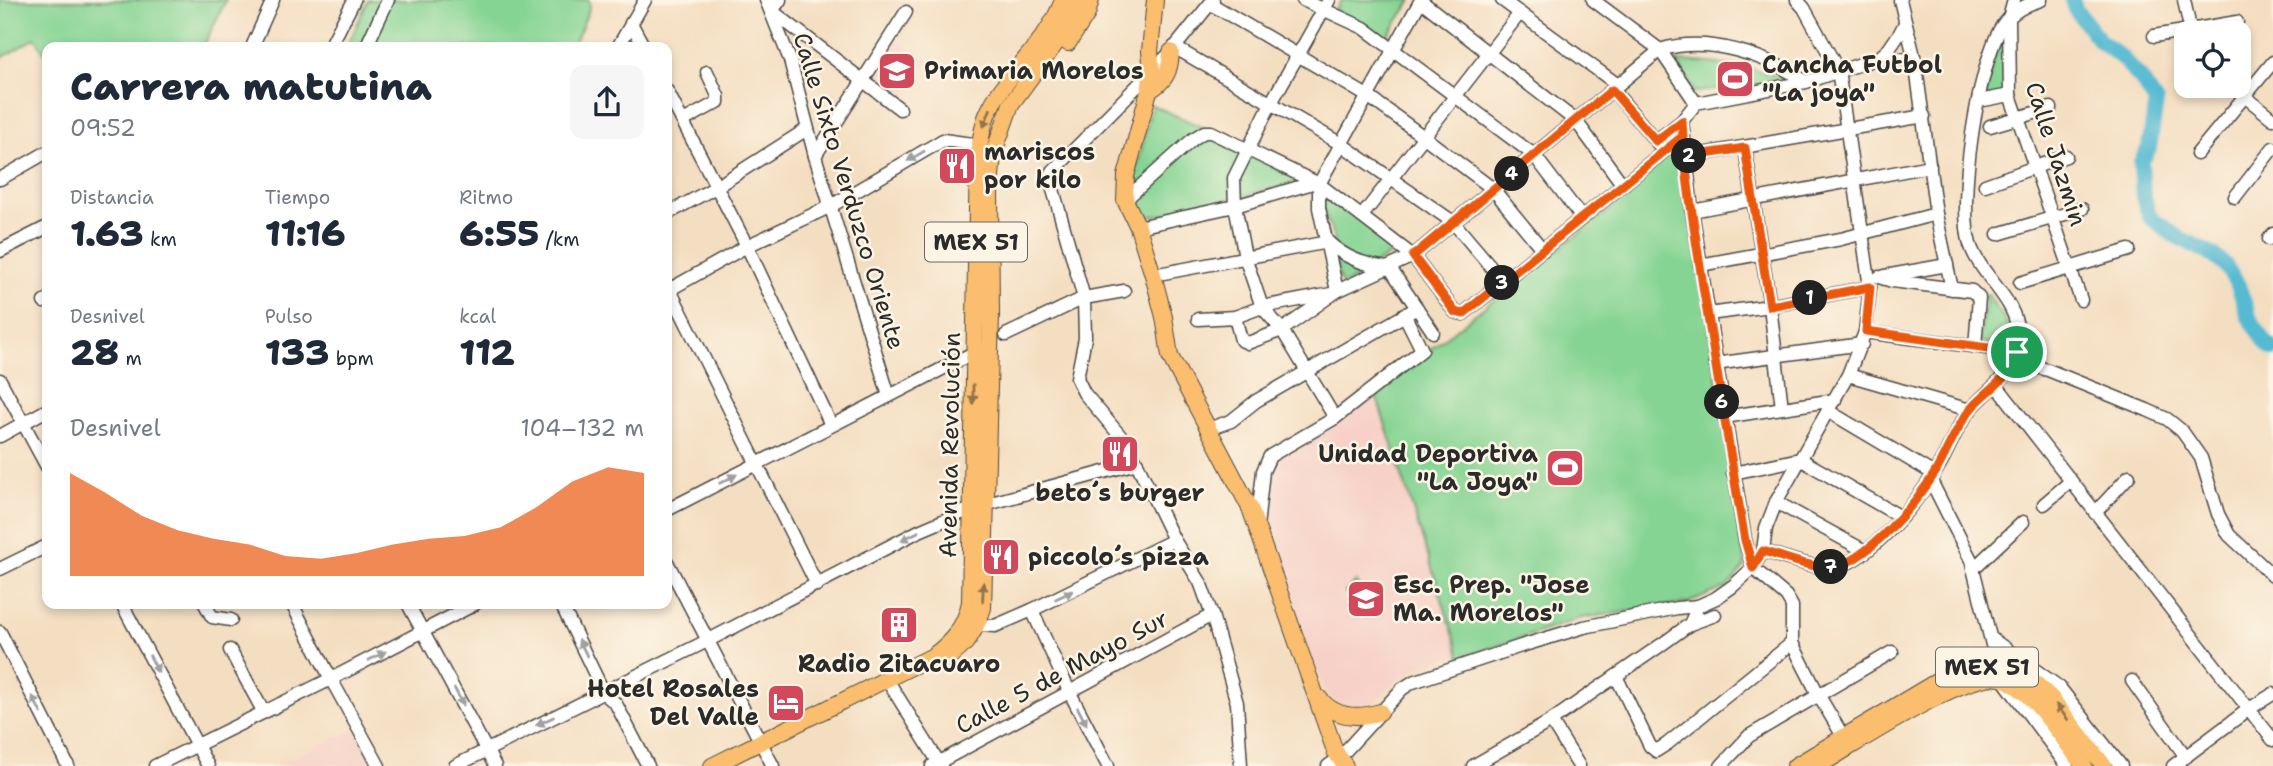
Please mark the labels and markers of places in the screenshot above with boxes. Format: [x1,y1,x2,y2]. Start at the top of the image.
place label: Cancha Futbol "La joya" [1762,49,1942,109]
school or university icon: Primaria Morelos [876,50,918,92]
place label: Primaria Morelos [924,55,1144,87]
sports icon: Cancha Futbol "La joya" [1714,58,1756,100]
place label: mariscos por kilo [984,136,1095,196]
pin: 2 [1672,138,1706,174]
restaurant icon: mariscos por kilo [936,145,978,187]
pin: 4 [1494,156,1530,192]
pin: 3 [1484,266,1520,300]
pin: 1 [1792,280,1828,316]
pin [1987,322,2047,382]
pin: 6 [1704,384,1740,420]
restaurant icon: beto´s burger [1099,433,1141,475]
place label: Unidad Deportiva "La Joya" [1318,438,1539,498]
sports icon: Unidad Deportiva "La Joya" [1544,447,1586,489]
place label: beto´s burger [1036,477,1205,509]
restaurant icon: piccolo´s pizza [980,536,1022,578]
place label: piccolo´s pizza [1028,541,1210,573]
pin: 7 [1814,550,1848,584]
place label: Esc. Prep. "Jose Ma. Morelos" [1393,569,1590,629]
school or university icon: Esc. Prep. "Jose Ma. Morelos" [1345,578,1387,620]
building icon: Radio Zitacuaro [878,604,920,646]
place label: Radio Zitacuaro [798,648,1000,680]
place label: Hotel Rosales Del Valle [587,673,759,733]
hotel icon: Hotel Rosales Del Valle [765,682,807,724]

